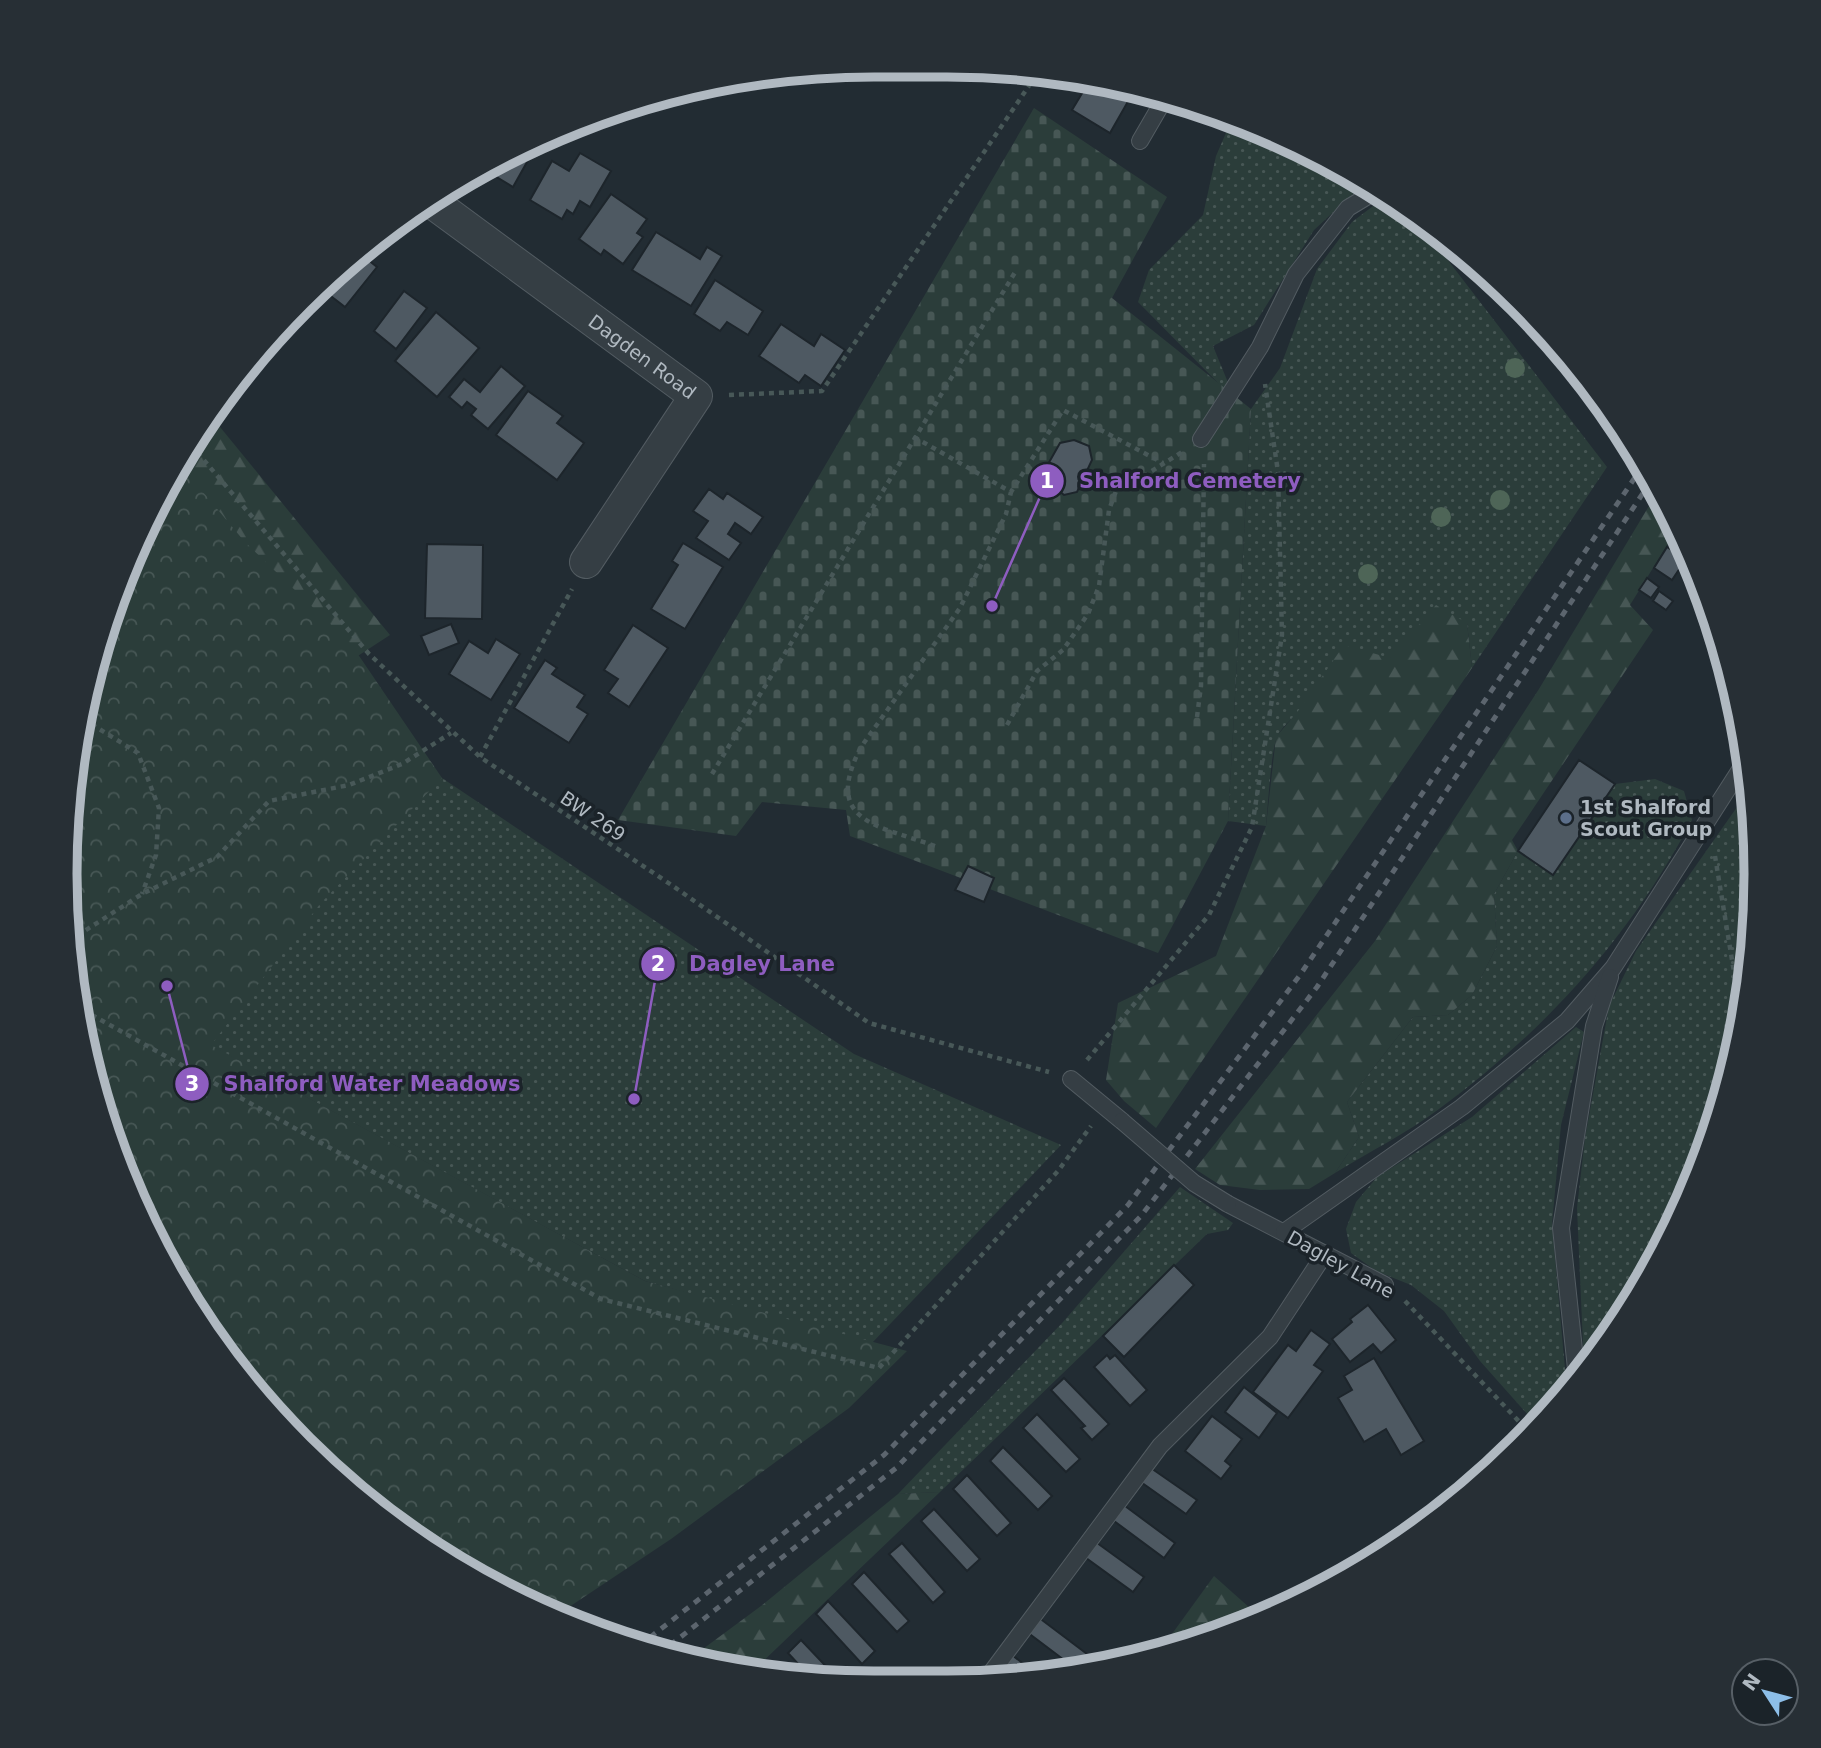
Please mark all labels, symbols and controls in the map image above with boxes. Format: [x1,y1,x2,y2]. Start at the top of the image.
street label: Dagden Road [584,310,700,403]
callout: Shalford Cemetery [1030,460,1315,502]
text: 1 [1040,469,1054,493]
text: Shalford Cemetery [1079,469,1301,493]
street label: BW 269 [556,786,630,846]
place label: 1st Shalford Scout Group [1580,796,1712,840]
marker: 1st Shalford Scout Group [1558,810,1574,826]
callout: Dagley Lane [640,943,849,985]
text: 2 [651,952,665,976]
text: Dagley Lane [689,952,835,976]
callout: Shalford Water Meadows [175,1063,535,1105]
text: 3 [185,1072,199,1096]
text: Shalford Water Meadows [224,1072,520,1096]
street label: Dagley Lane [1284,1226,1398,1302]
north arrow [1730,1657,1800,1727]
text: N [1738,1669,1765,1695]

